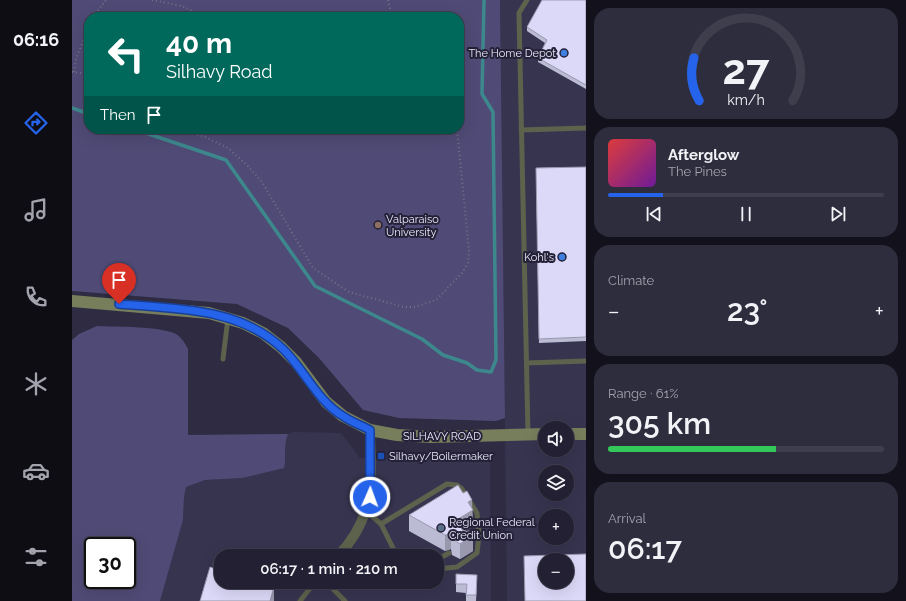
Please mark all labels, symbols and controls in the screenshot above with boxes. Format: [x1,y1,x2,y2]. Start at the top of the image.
text: 40 m [166,27,232,60]
icon: left [100,28,152,80]
text: 06:16 [13,29,59,50]
text: 27 [723,45,770,94]
place label: The Home Depot [468,47,556,60]
marker: The Home Depot [559,48,569,58]
text: Silhavy Road [166,61,272,82]
text: km/h [727,92,765,108]
icon: arrive [143,104,165,126]
text: Then [100,106,135,124]
icon: directions [22,109,50,137]
text: Afterglow [668,146,739,164]
text: The Pines [668,164,727,179]
icon: music [22,196,50,224]
icon: previous [643,203,665,225]
icon: pause [735,203,757,225]
icon: next [827,203,849,225]
place label: Valparaiso University [386,213,439,239]
marker: Valparaiso University [373,220,383,230]
place label: Kohl's [524,251,554,264]
marker: Kohl's [557,252,567,262]
pin [102,263,136,304]
icon: arrive [108,269,130,291]
text: Climate [608,273,654,288]
icon: phone [22,283,50,311]
text: 23° [727,293,768,328]
text: − [608,298,620,324]
text: + [875,298,884,324]
icon: climate [22,370,50,398]
text: Range · 61% [608,386,679,401]
text: 305 km [608,406,711,441]
map controls [538,421,574,589]
button: sound [538,421,574,457]
street label: SILHAVY ROAD [403,430,481,443]
place label: Silhavy/Boilermaker [389,450,493,463]
marker: Silhavy/Boilermaker [376,451,386,461]
icon: car [22,457,50,485]
button: layers [538,465,574,501]
position arrow [349,476,391,518]
button: + [538,509,574,545]
text: Arrival [608,511,646,526]
place label: Regional Federal Credit Union [449,516,535,542]
marker: Regional Federal Credit Union [436,523,446,533]
text: 06:17 [608,531,682,566]
speed limit sign: 30 [84,537,136,589]
icon: filters [22,543,50,571]
button: − [538,553,574,589]
text: 06:17 · 1 min · 210 m [260,560,398,578]

